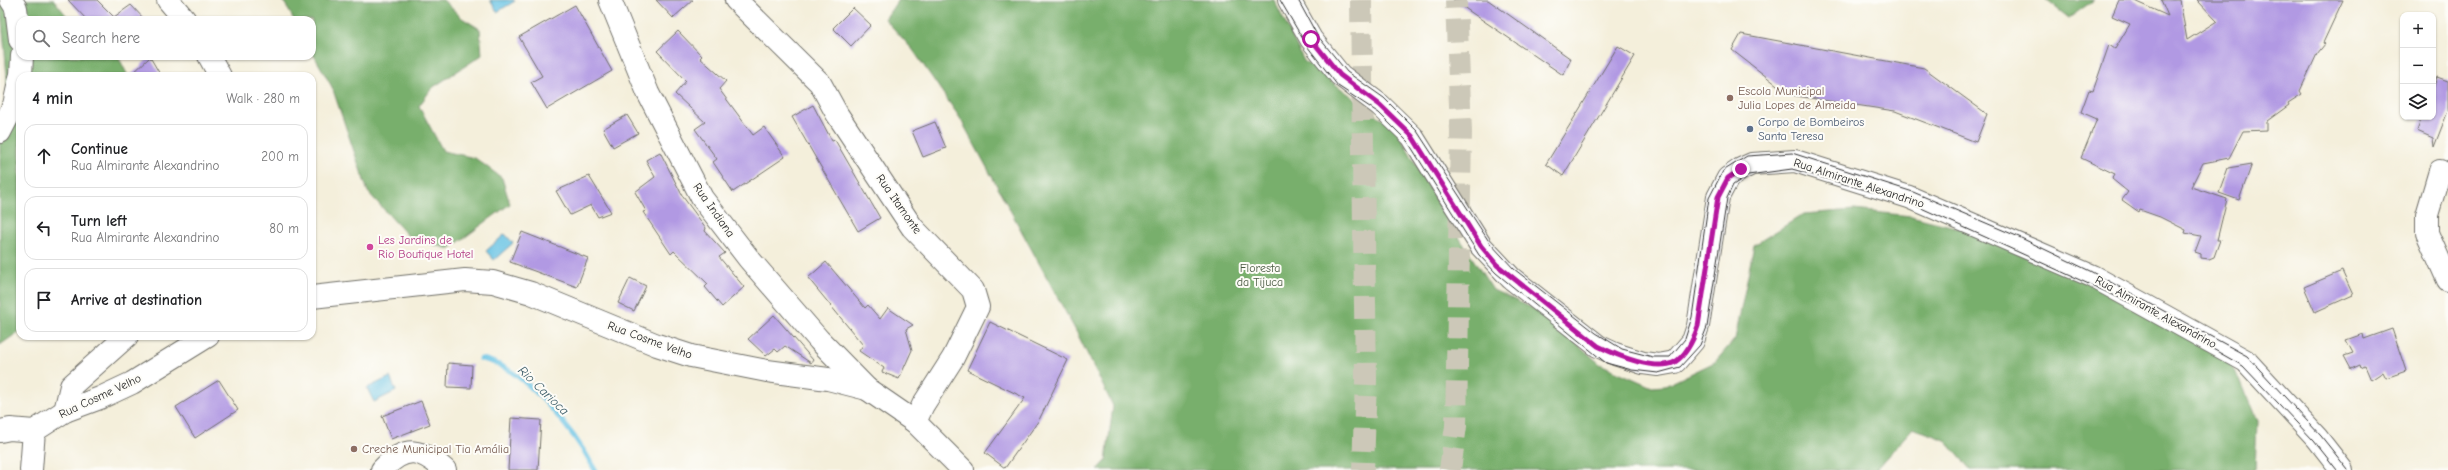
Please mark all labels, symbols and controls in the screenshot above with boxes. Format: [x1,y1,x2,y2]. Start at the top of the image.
map controls [2400,12,2436,120]
button: + [2400,12,2436,48]
search box [16,16,316,60]
icon: search [30,27,52,49]
text: Search here [62,29,140,47]
route start [1302,30,1320,48]
button: − [2400,48,2436,84]
place label: Escola Municipal Julia Lopes de Almeida [1738,84,1856,112]
button: layers [2400,84,2436,120]
text: 4 min [32,89,73,108]
text: Walk · 280 m [226,91,300,106]
marker: Escola Municipal Julia Lopes de Almeida [1725,93,1735,103]
place label: Corpo de Bombeiros Santa Teresa [1758,115,1864,143]
marker: Corpo de Bombeiros Santa Teresa [1745,124,1755,134]
text: Continue [71,140,128,158]
icon: ahead [33,145,55,167]
text: 200 m [261,149,299,164]
street label: Rua Almirante Alexandrino [1792,155,1926,211]
text: Rua Almirante Alexandrino [71,158,219,173]
route end [1732,160,1750,178]
street label: Rua Itamonte [873,172,925,236]
street label: Rua Indiana [690,180,738,240]
text: Turn left [71,212,127,230]
icon: left [33,217,55,239]
text: 80 m [269,221,299,236]
text: Rua Almirante Alexandrino [71,230,219,245]
place label: Les Jardins de Rio Boutique Hotel [378,233,473,261]
marker: Les Jardins de Rio Boutique Hotel [365,242,375,252]
park label: Floresta da Tijuca [1237,261,1283,289]
street label: Rua Almirante Alexandrino [2093,273,2219,351]
icon: arrive [33,289,55,311]
text: Arrive at destination [71,291,202,309]
street label: Rua Cosme Velho [606,318,694,362]
water label: Rio Carioca [515,363,572,418]
street label: Rua Cosme Velho [57,371,143,421]
place label: Creche Municipal Tia Amália [362,442,509,456]
marker: Creche Municipal Tia Amália [349,444,359,454]

